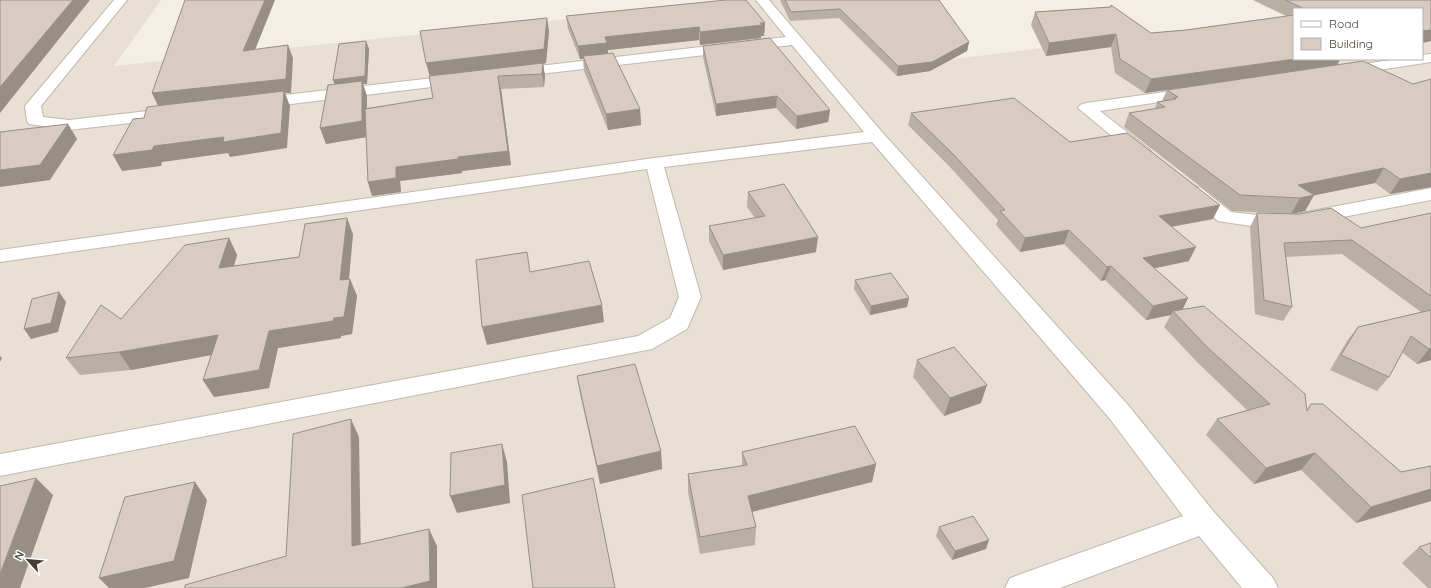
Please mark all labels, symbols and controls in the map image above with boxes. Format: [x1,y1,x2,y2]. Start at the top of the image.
legend [1293,8,1423,60]
text: Road [1329,16,1359,31]
text: Building [1329,36,1373,51]
north arrow [8,540,48,580]
text: N [11,549,27,562]

